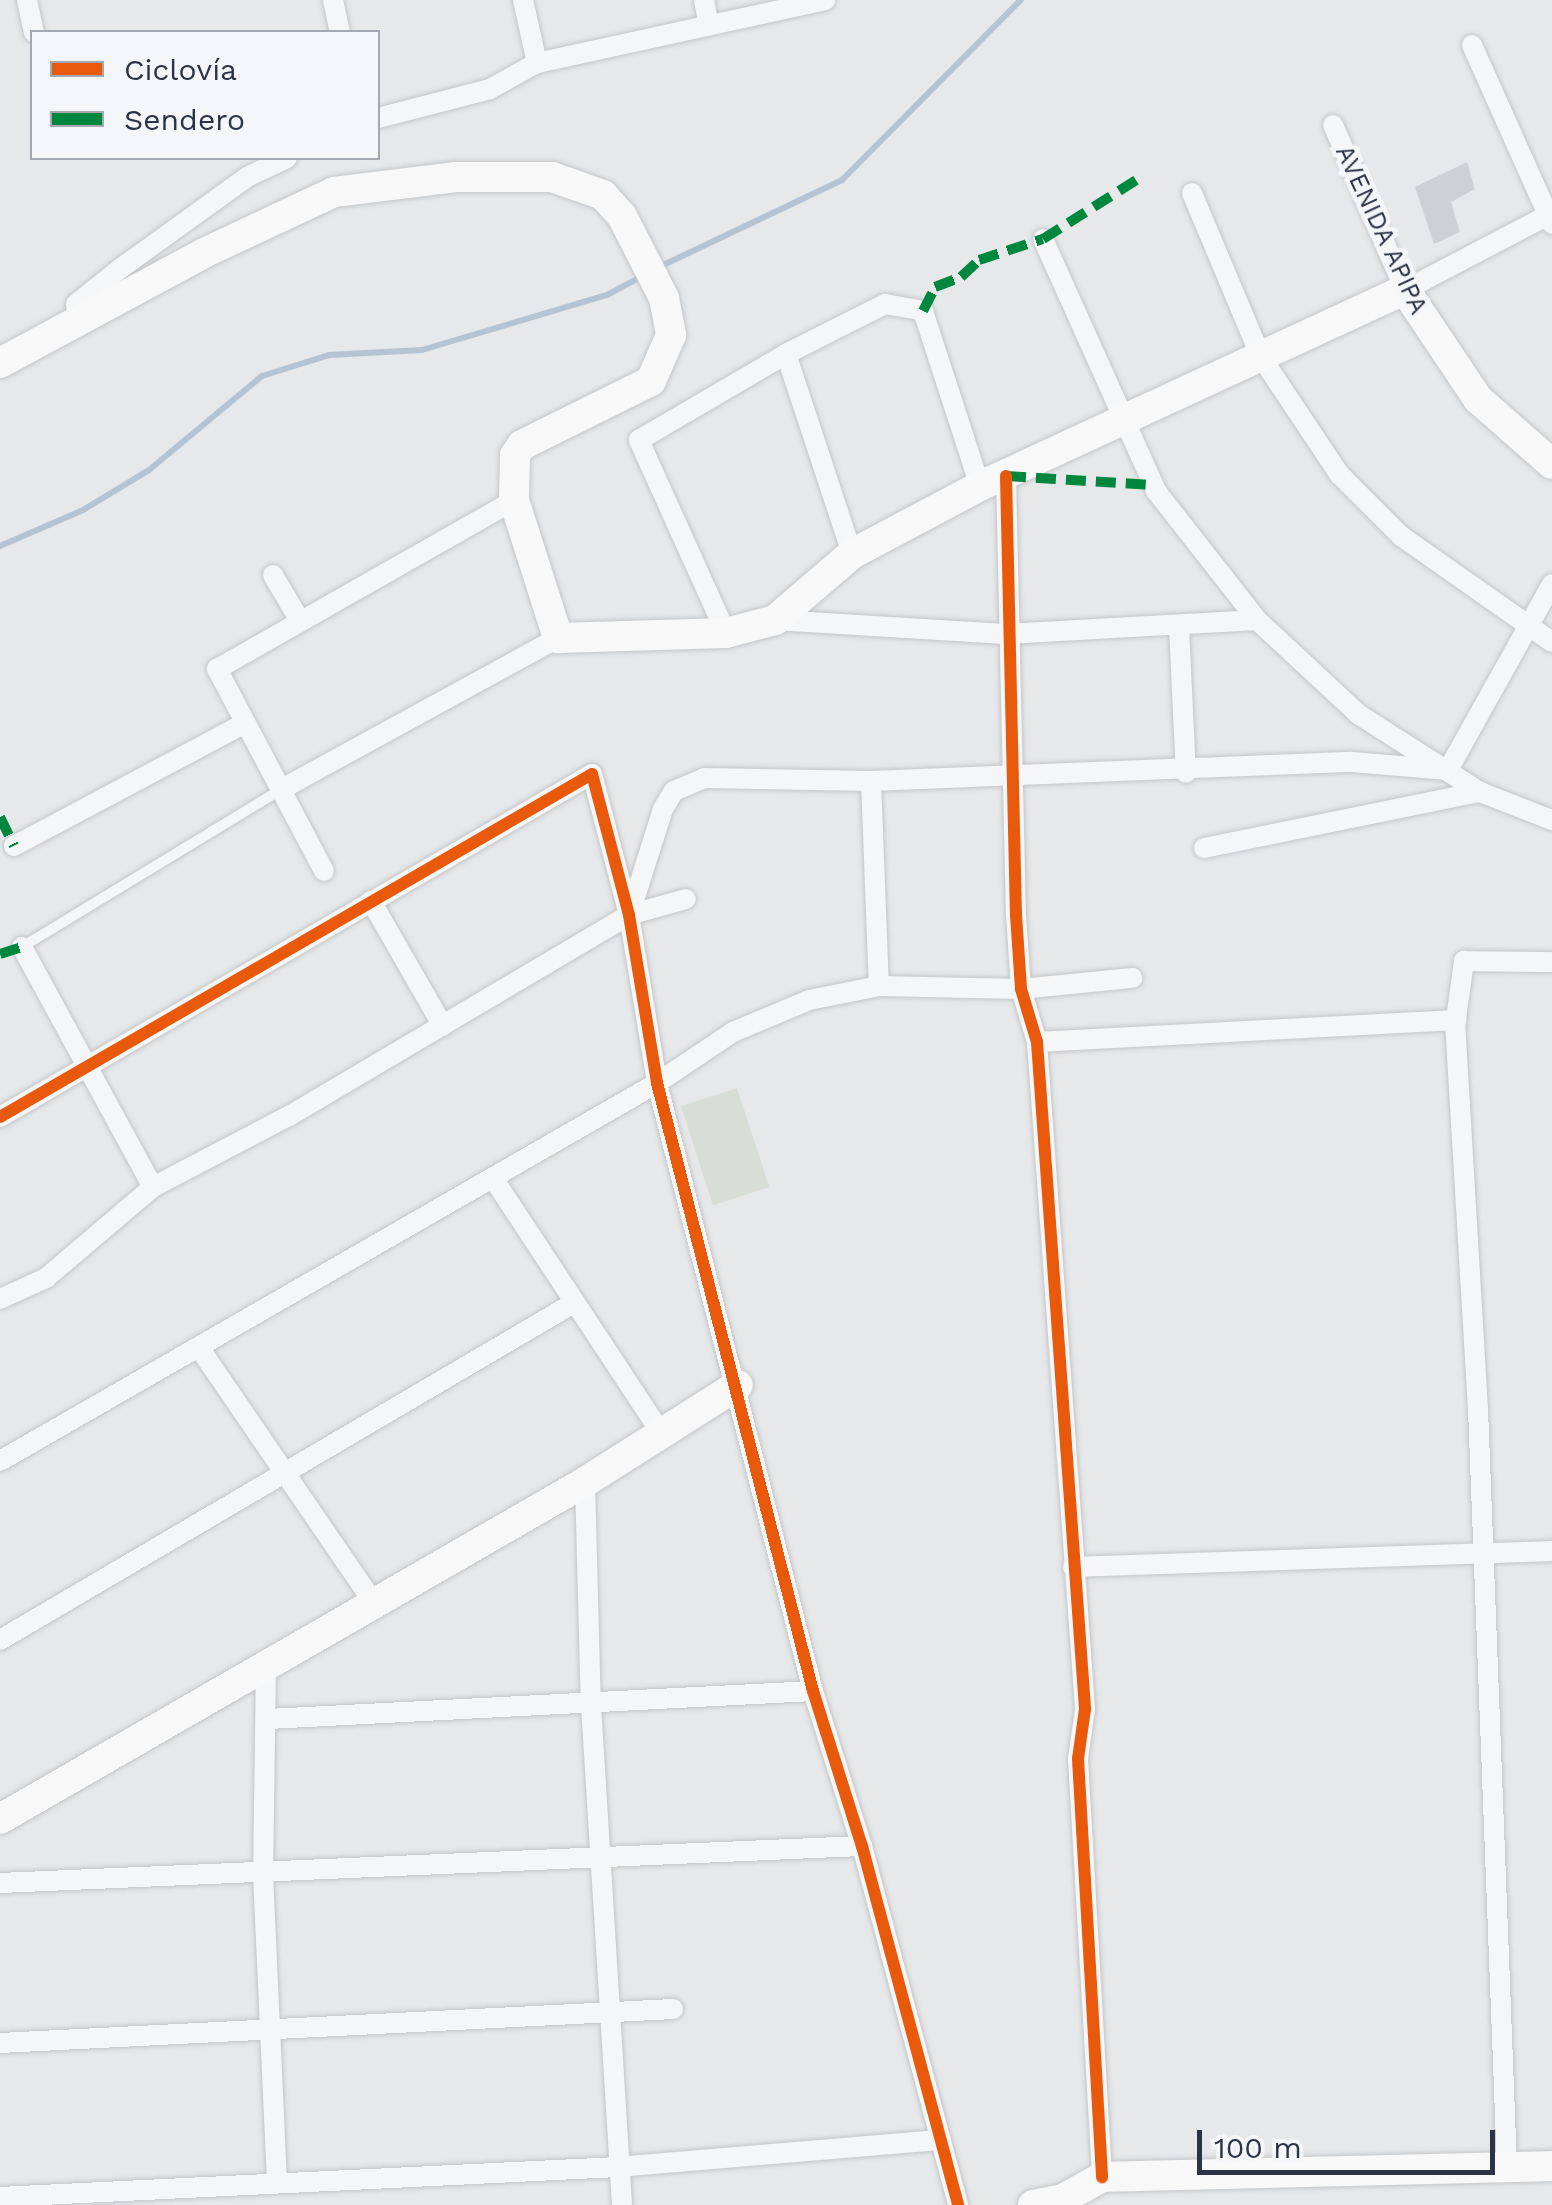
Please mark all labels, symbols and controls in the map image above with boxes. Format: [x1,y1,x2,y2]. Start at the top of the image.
legend [30,30,380,160]
text: Ciclovía [124,52,237,87]
text: Sendero [124,102,245,137]
street label: AVENIDA APIPA [1328,140,1434,320]
scale bar [1202,2110,1500,2172]
text: 100 m [1214,2130,1302,2165]

